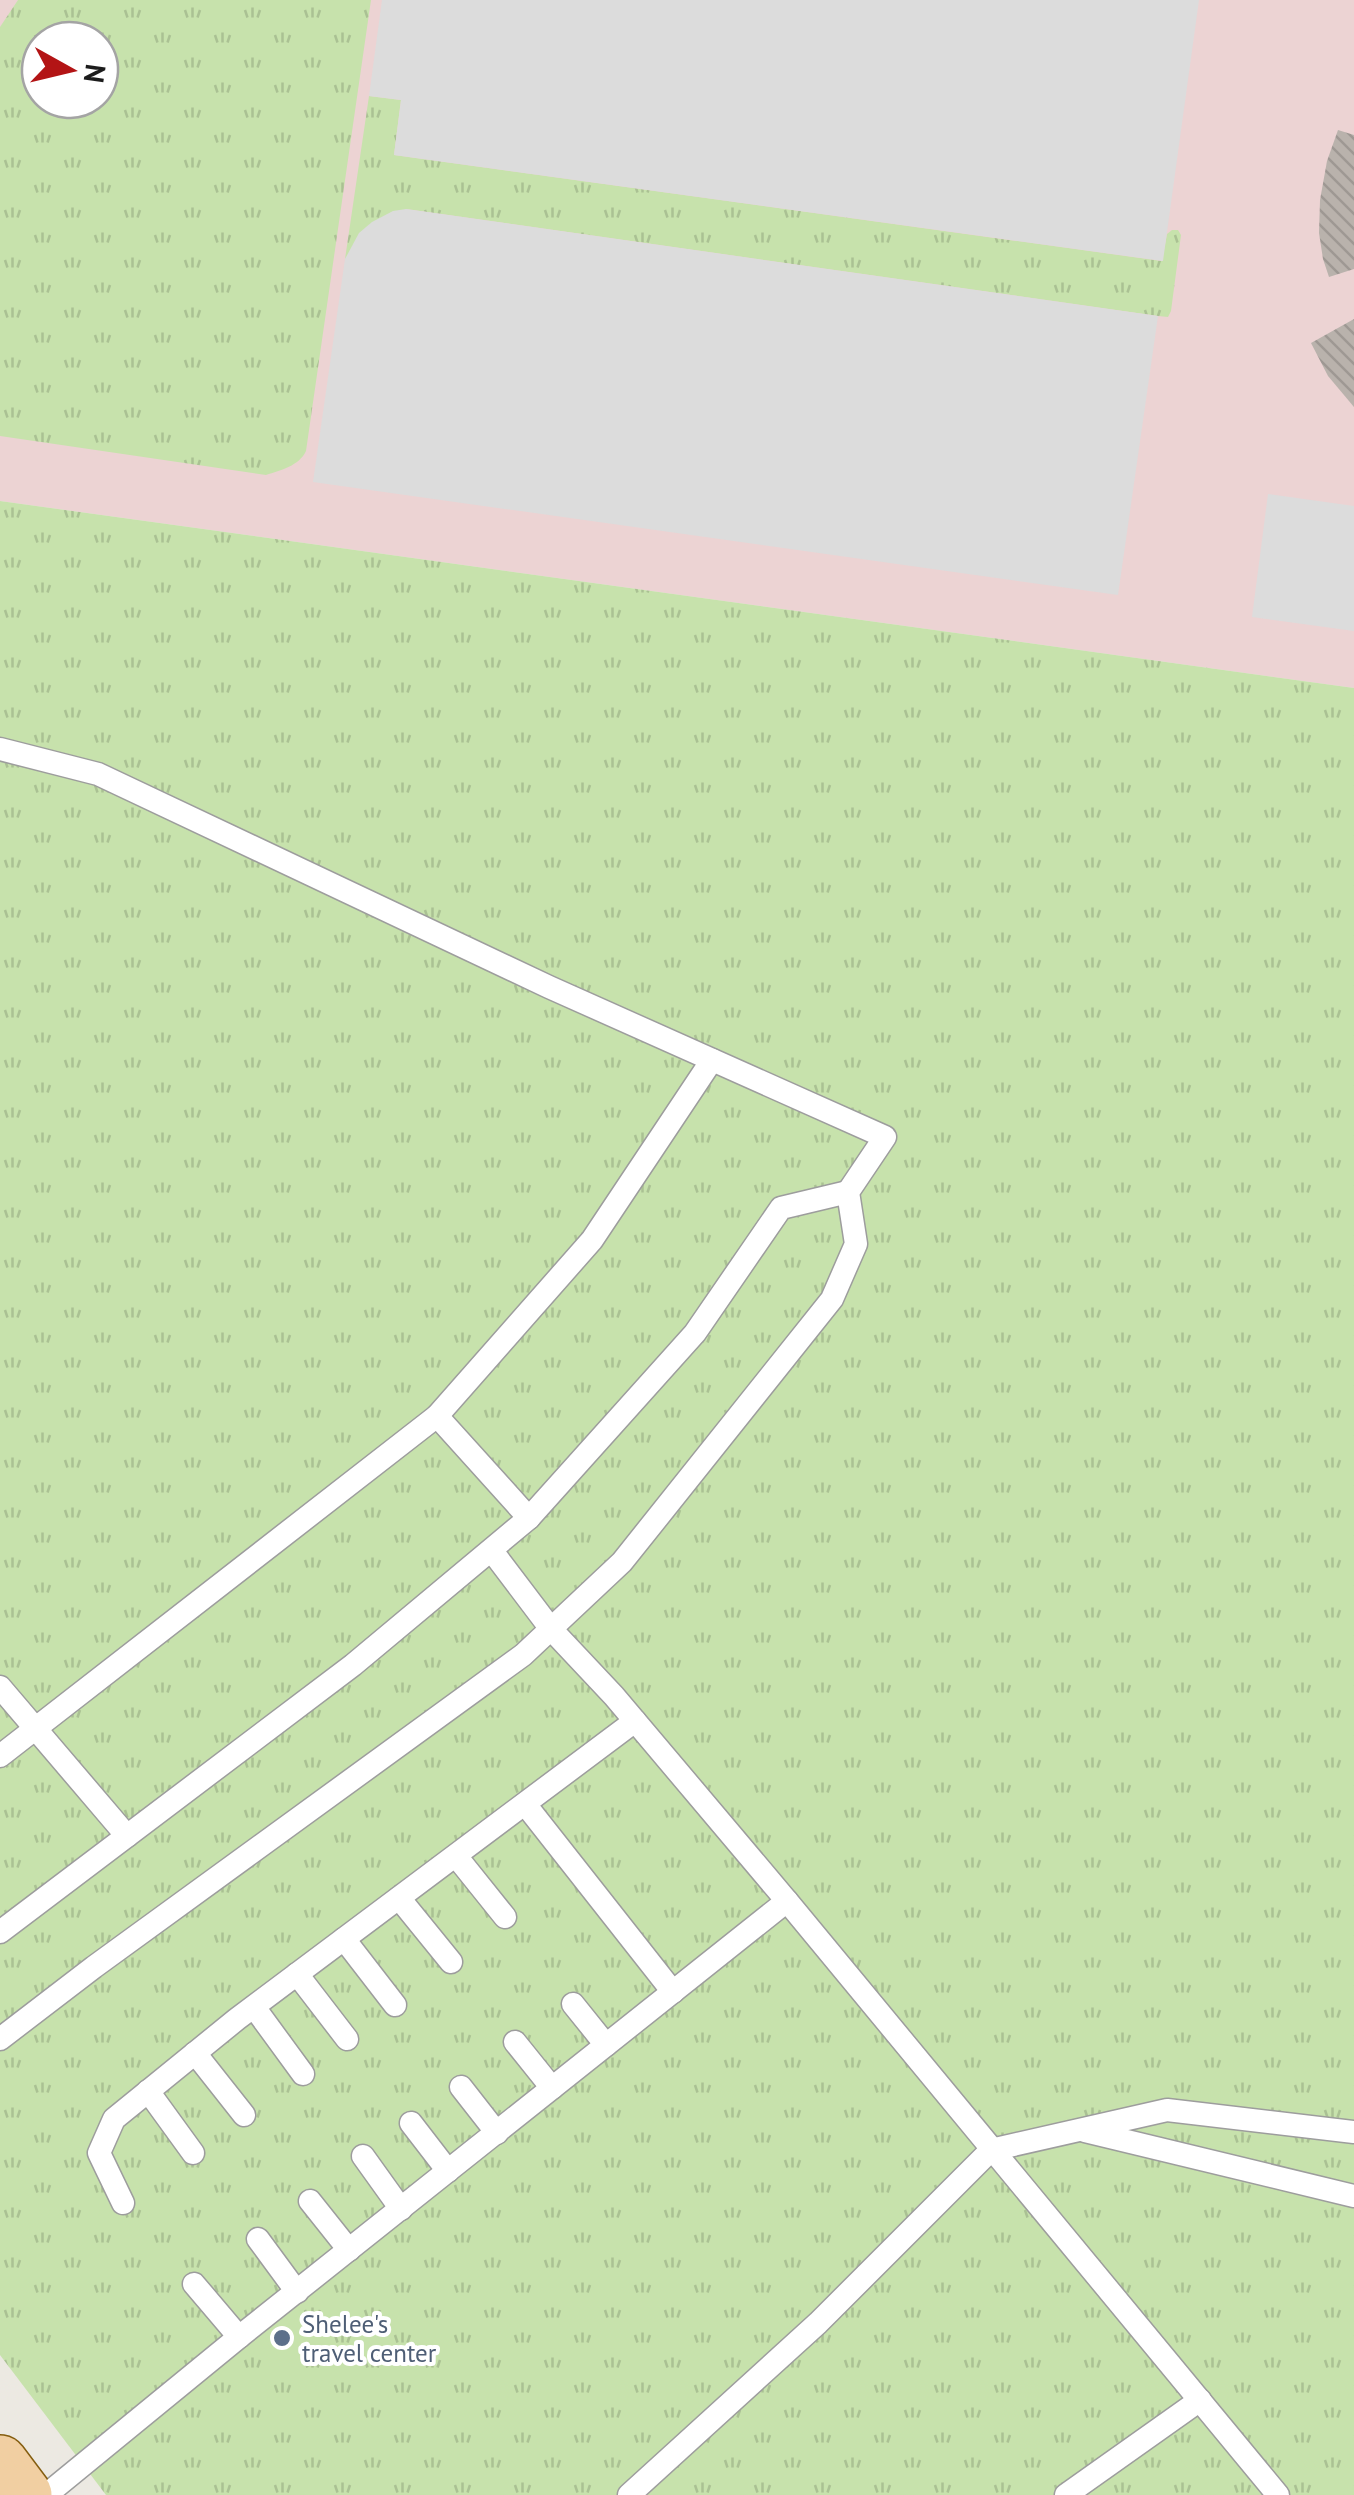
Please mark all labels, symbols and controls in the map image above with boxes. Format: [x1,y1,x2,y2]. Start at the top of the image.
north arrow [20,20,120,120]
text: N [76,62,115,85]
place label: Shelee's travel center [302,2308,437,2369]
marker: Shelee's travel center [271,2327,293,2349]

